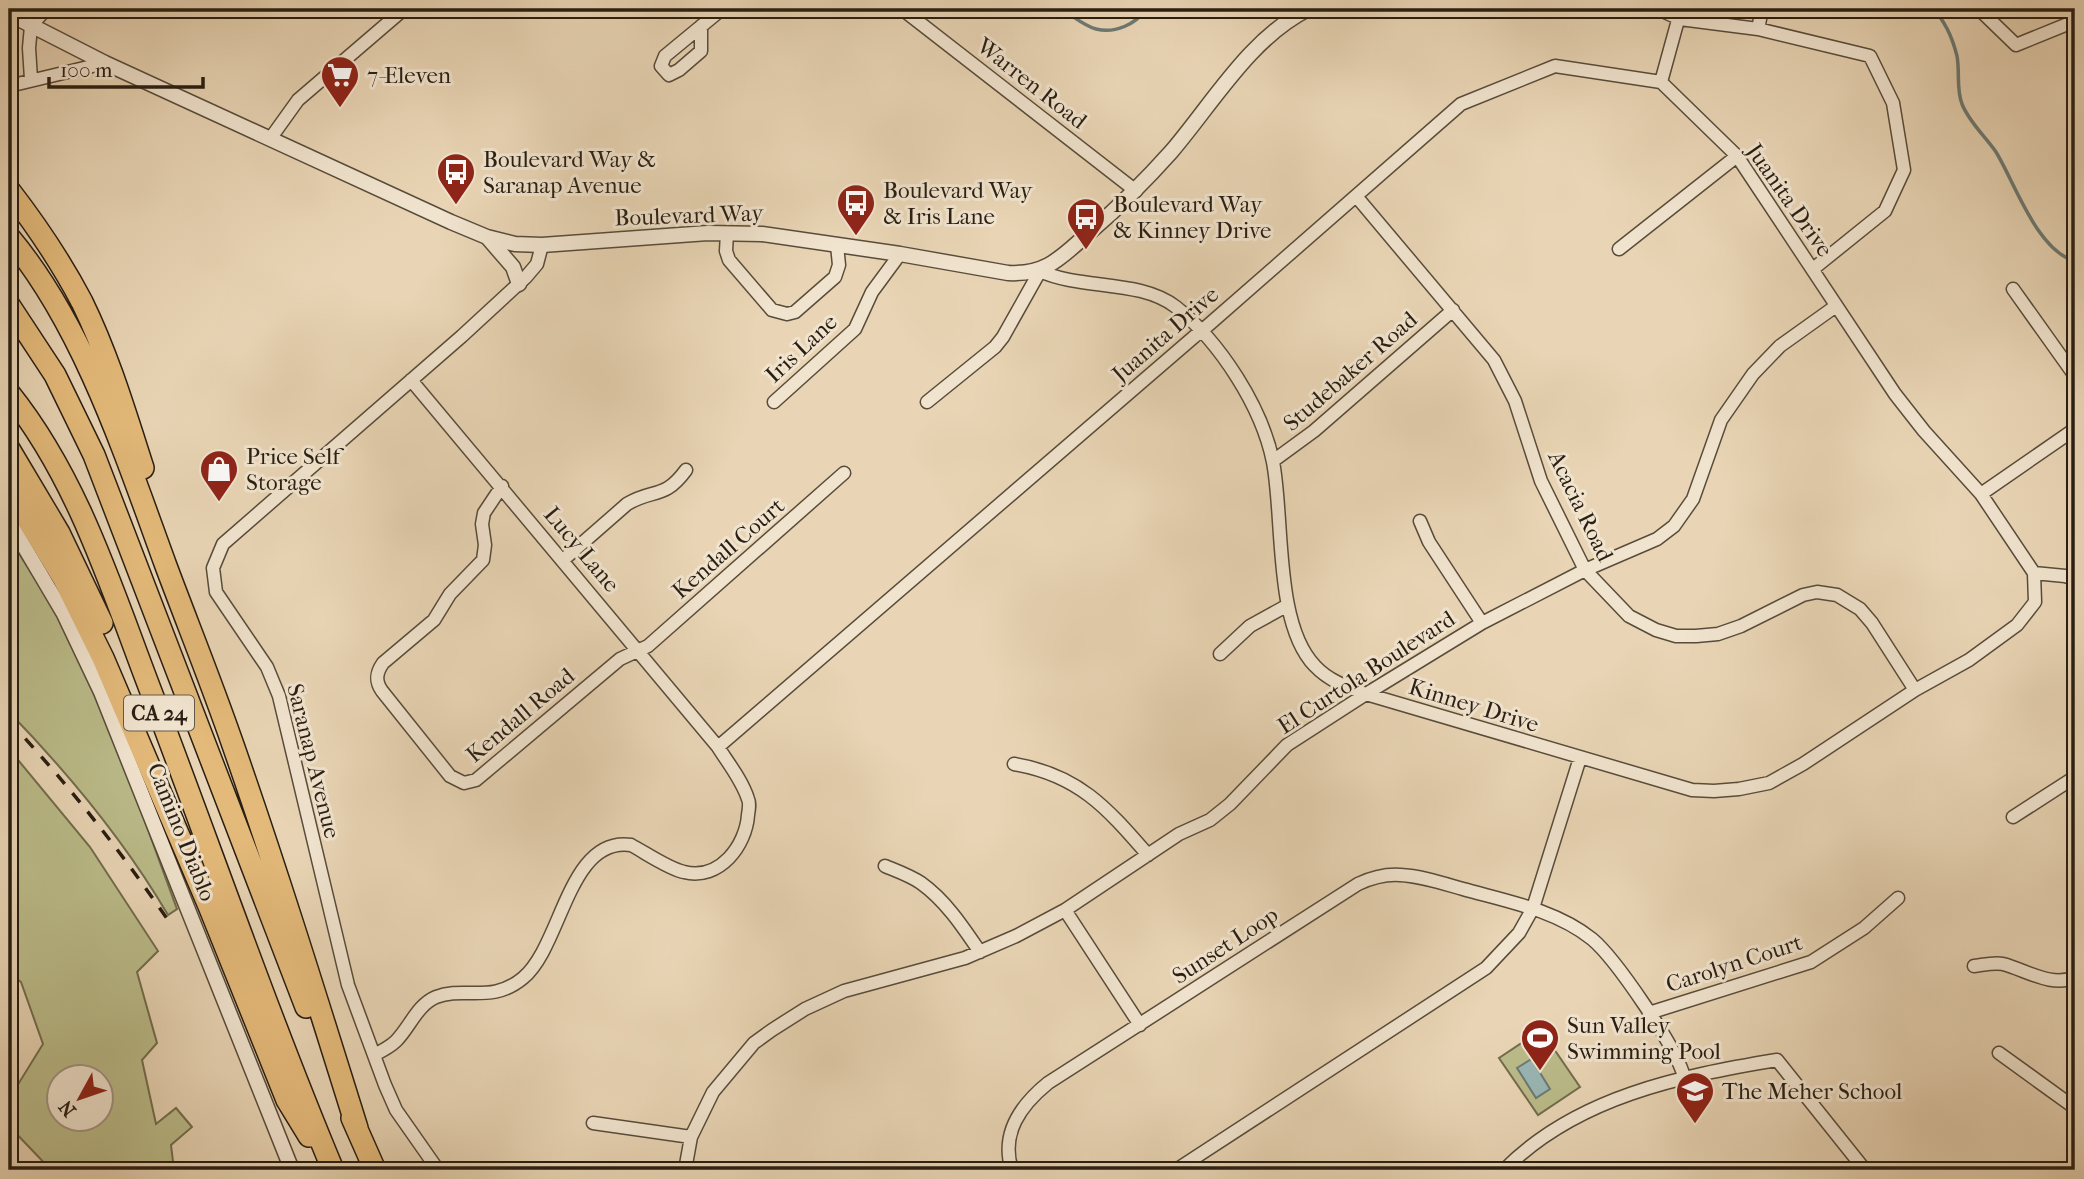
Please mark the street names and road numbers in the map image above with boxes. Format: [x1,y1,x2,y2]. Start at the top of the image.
street label: Warren Road [971,32,1092,135]
street label: Juanita Drive [1740,137,1838,262]
street label: Boulevard Way [614,199,765,232]
street label: Juanita Drive [1105,281,1224,389]
street label: Studebaker Road [1278,306,1423,437]
street label: Iris Lane [760,308,843,388]
street label: Acacia Road [1542,446,1619,566]
street label: Kendall Court [667,492,790,604]
street label: Lucy Lane [538,501,625,598]
street label: El Curtola Boulevard [1272,605,1460,740]
street label: Kendall Road [461,662,580,768]
street label: Kinney Drive [1406,673,1542,738]
street label: Saranap Avenue [281,681,346,841]
road number: CA 24 [124,696,194,730]
street label: Camino Diablo [142,759,222,905]
street label: Sunset Loop [1167,901,1283,990]
street label: Carolyn Court [1663,929,1806,998]

